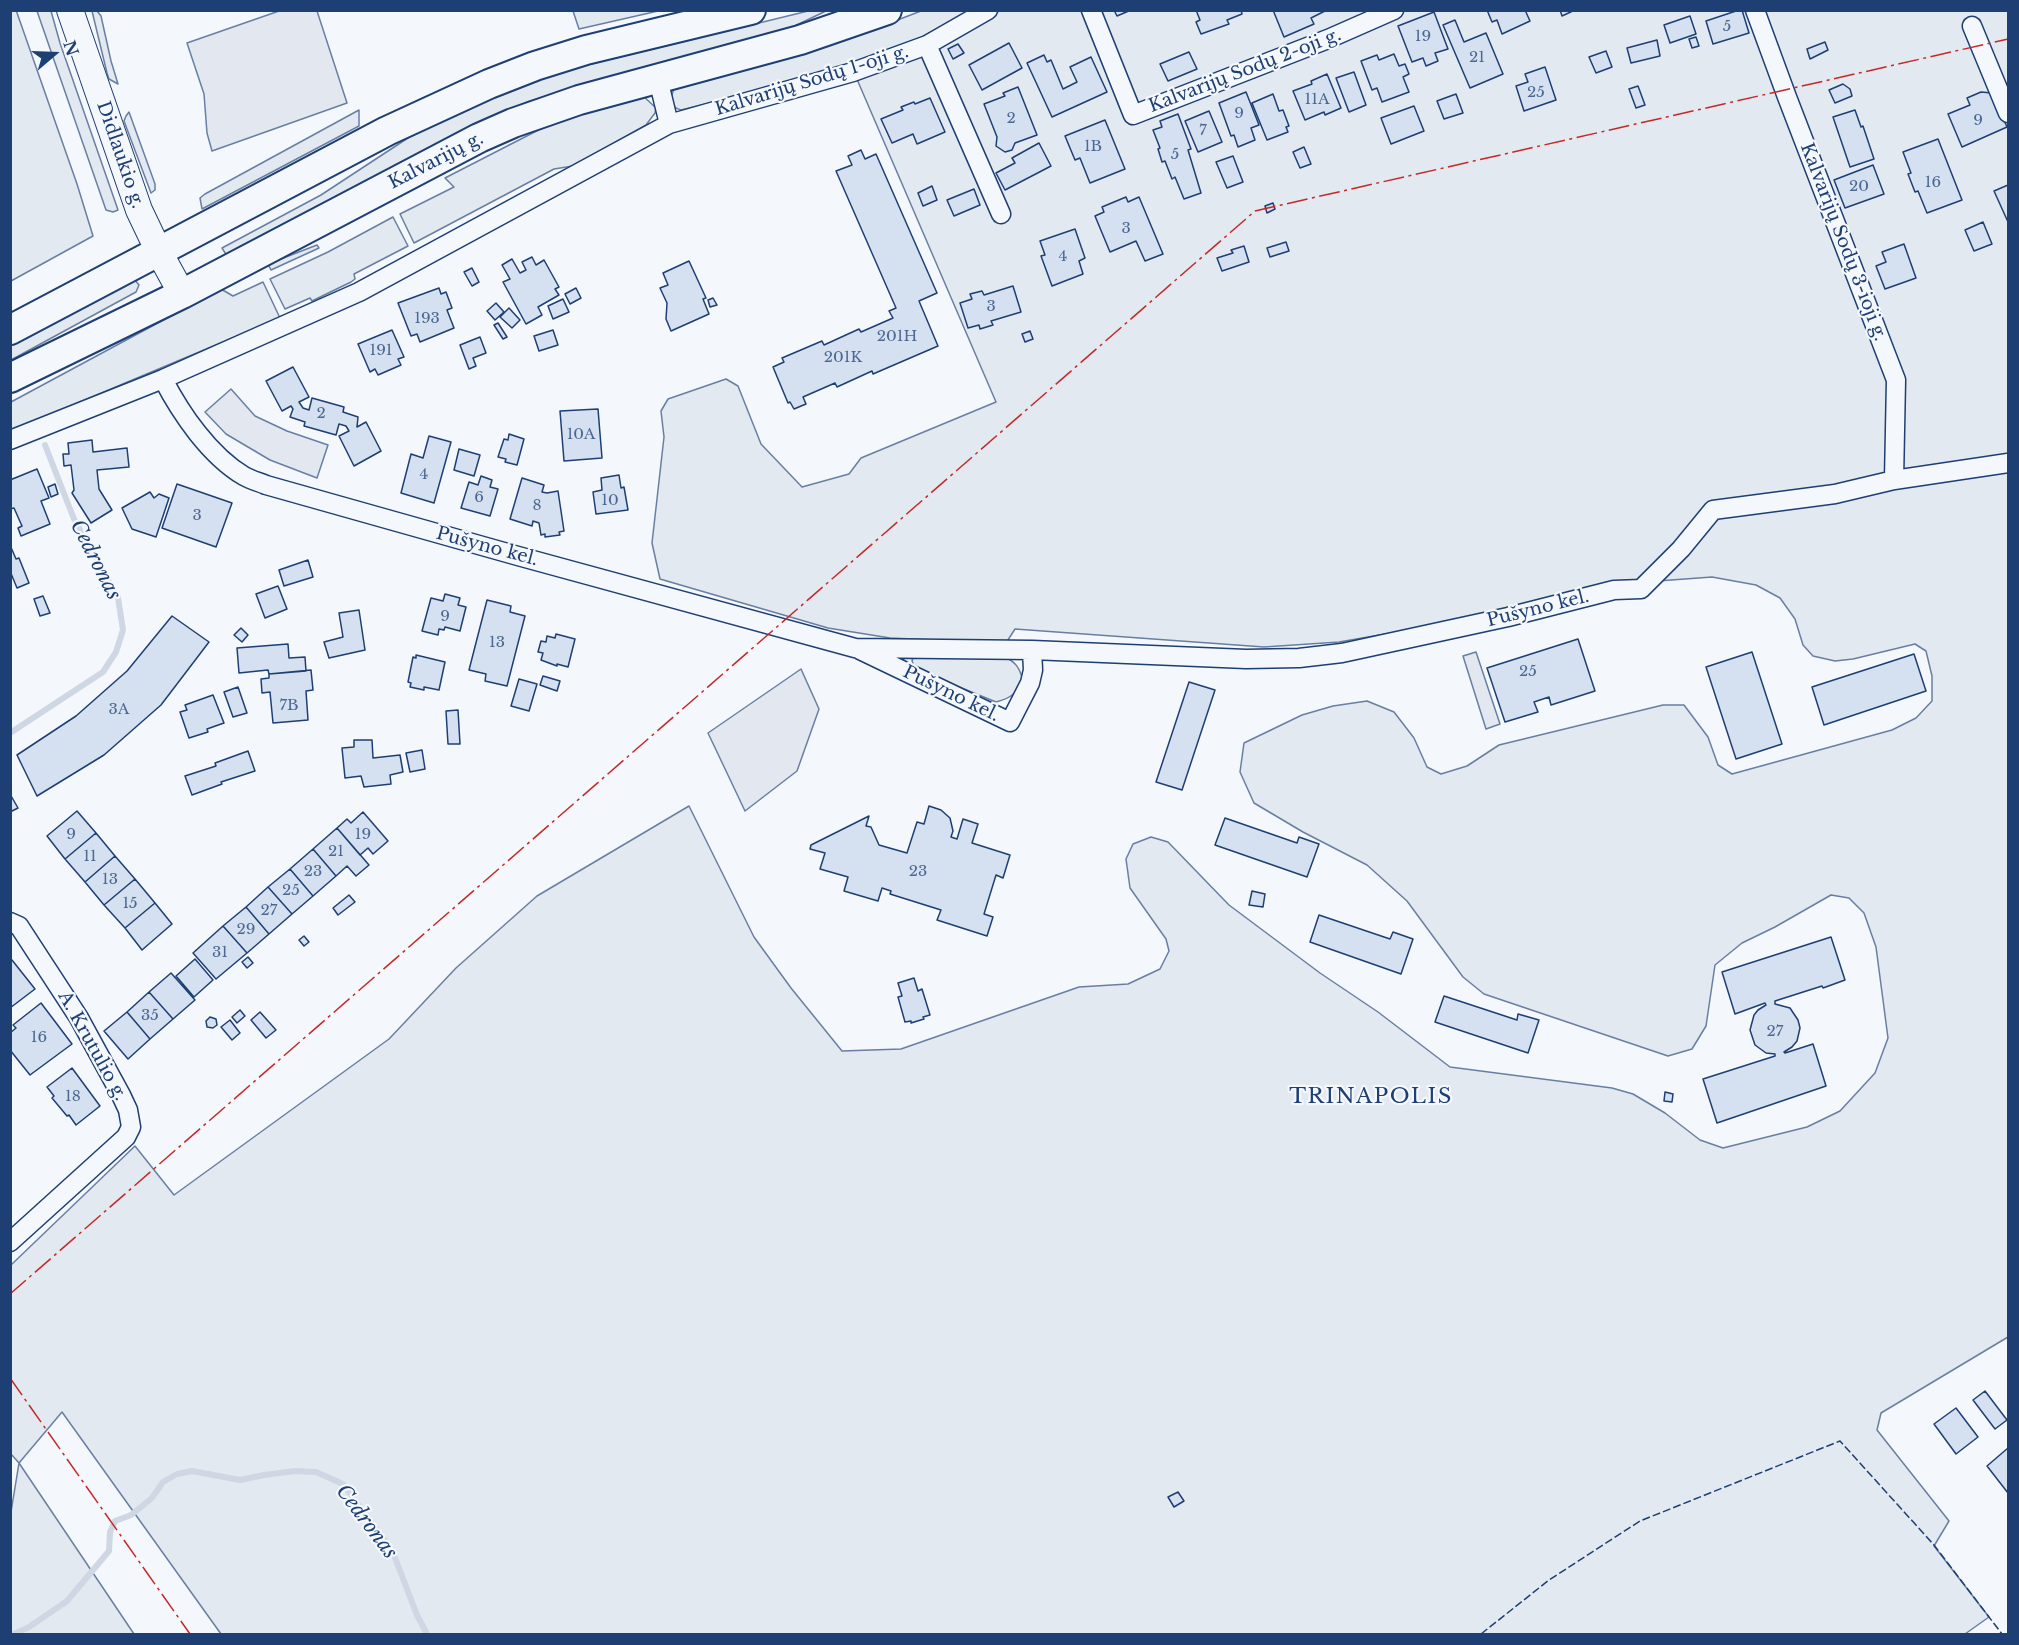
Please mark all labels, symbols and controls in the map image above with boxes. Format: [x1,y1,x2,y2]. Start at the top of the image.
house number: 5 [1723,18,1731,36]
north arrow [24,24,84,84]
street label: Kalvarijų Sodų 2-oji g. [1146,24,1344,118]
house number: 19 [1415,28,1431,46]
text: N [59,38,83,59]
street label: Kalvarijų Sodų 1-oji g. [713,41,911,121]
house number: 21 [1469,49,1485,67]
house number: 25 [1527,84,1545,102]
house number: 11A [1305,91,1329,109]
street label: Didlaukio g. [92,99,148,211]
house number: 9 [1234,105,1244,123]
house number: 2 [1006,110,1016,128]
house number: 9 [1973,112,1983,130]
house number: 7 [1199,122,1207,140]
street label: Kalvarijų g. [385,128,487,194]
house number: 1B [1084,138,1102,156]
street label: Kalvarijų Sodų 3-ioji g. [1795,140,1891,344]
house number: 5 [1171,146,1179,164]
house number: 16 [1925,174,1941,192]
house number: 20 [1849,178,1869,196]
house number: 3 [1121,220,1131,238]
house number: 4 [1059,248,1067,266]
house number: 3 [986,298,996,316]
house number: 193 [414,310,440,328]
house number: 201H [877,328,917,346]
house number: 191 [369,342,393,360]
house number: 201K [824,349,862,367]
house number: 2 [316,405,326,423]
house number: 10A [567,426,595,444]
house number: 4 [420,466,428,484]
house number: 6 [474,489,484,507]
house number: 10 [601,492,619,510]
house number: 8 [532,497,542,515]
house number: 3 [192,507,202,525]
water label: Cedronas [65,516,125,604]
street label: Pušyno kel. [434,523,540,571]
street label: Pušyno kel. [1485,586,1591,632]
house number: 9 [440,608,450,626]
house number: 13 [489,634,505,652]
street label: Pušyno kel. [899,661,1003,727]
house number: 25 [1519,663,1537,681]
house number: 7B [279,697,299,715]
house number: 3A [109,701,129,719]
house number: 9 [66,826,76,844]
house number: 19 [355,826,371,844]
house number: 21 [328,843,344,861]
house number: 11 [83,848,97,866]
house number: 23 [304,863,322,881]
house number: 23 [909,863,927,881]
house number: 13 [102,871,118,889]
house number: 25 [282,882,300,900]
house number: 15 [122,895,138,913]
house number: 27 [261,902,277,920]
house number: 29 [237,921,255,939]
house number: 31 [212,944,228,962]
street label: A. Krutulio g. [53,987,131,1105]
house number: 35 [141,1007,159,1025]
house number: 27 [1767,1023,1783,1041]
house number: 16 [31,1029,47,1047]
district label: TRINAPOLIS [1289,1084,1453,1110]
house number: 18 [65,1088,81,1106]
water label: Cedronas [330,1480,402,1564]

